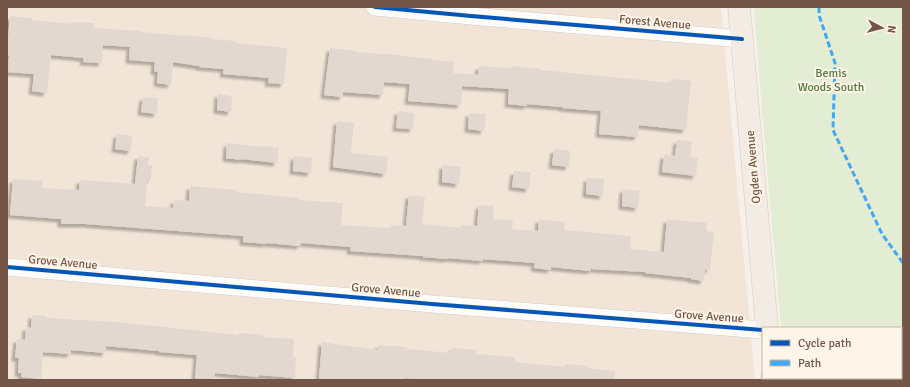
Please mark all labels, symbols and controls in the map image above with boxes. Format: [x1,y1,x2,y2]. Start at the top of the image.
north arrow [862,8,902,48]
street label: Forest Avenue [618,12,691,33]
text: N [885,25,898,34]
park label: Bemis Woods South [798,66,864,95]
street label: Ogden Avenue [743,130,764,204]
street label: Grove Avenue [28,252,98,273]
street label: Grove Avenue [351,280,421,301]
street label: Grove Avenue [674,307,744,326]
legend [762,327,902,379]
text: Cycle path [798,336,851,351]
text: Path [798,356,821,371]

